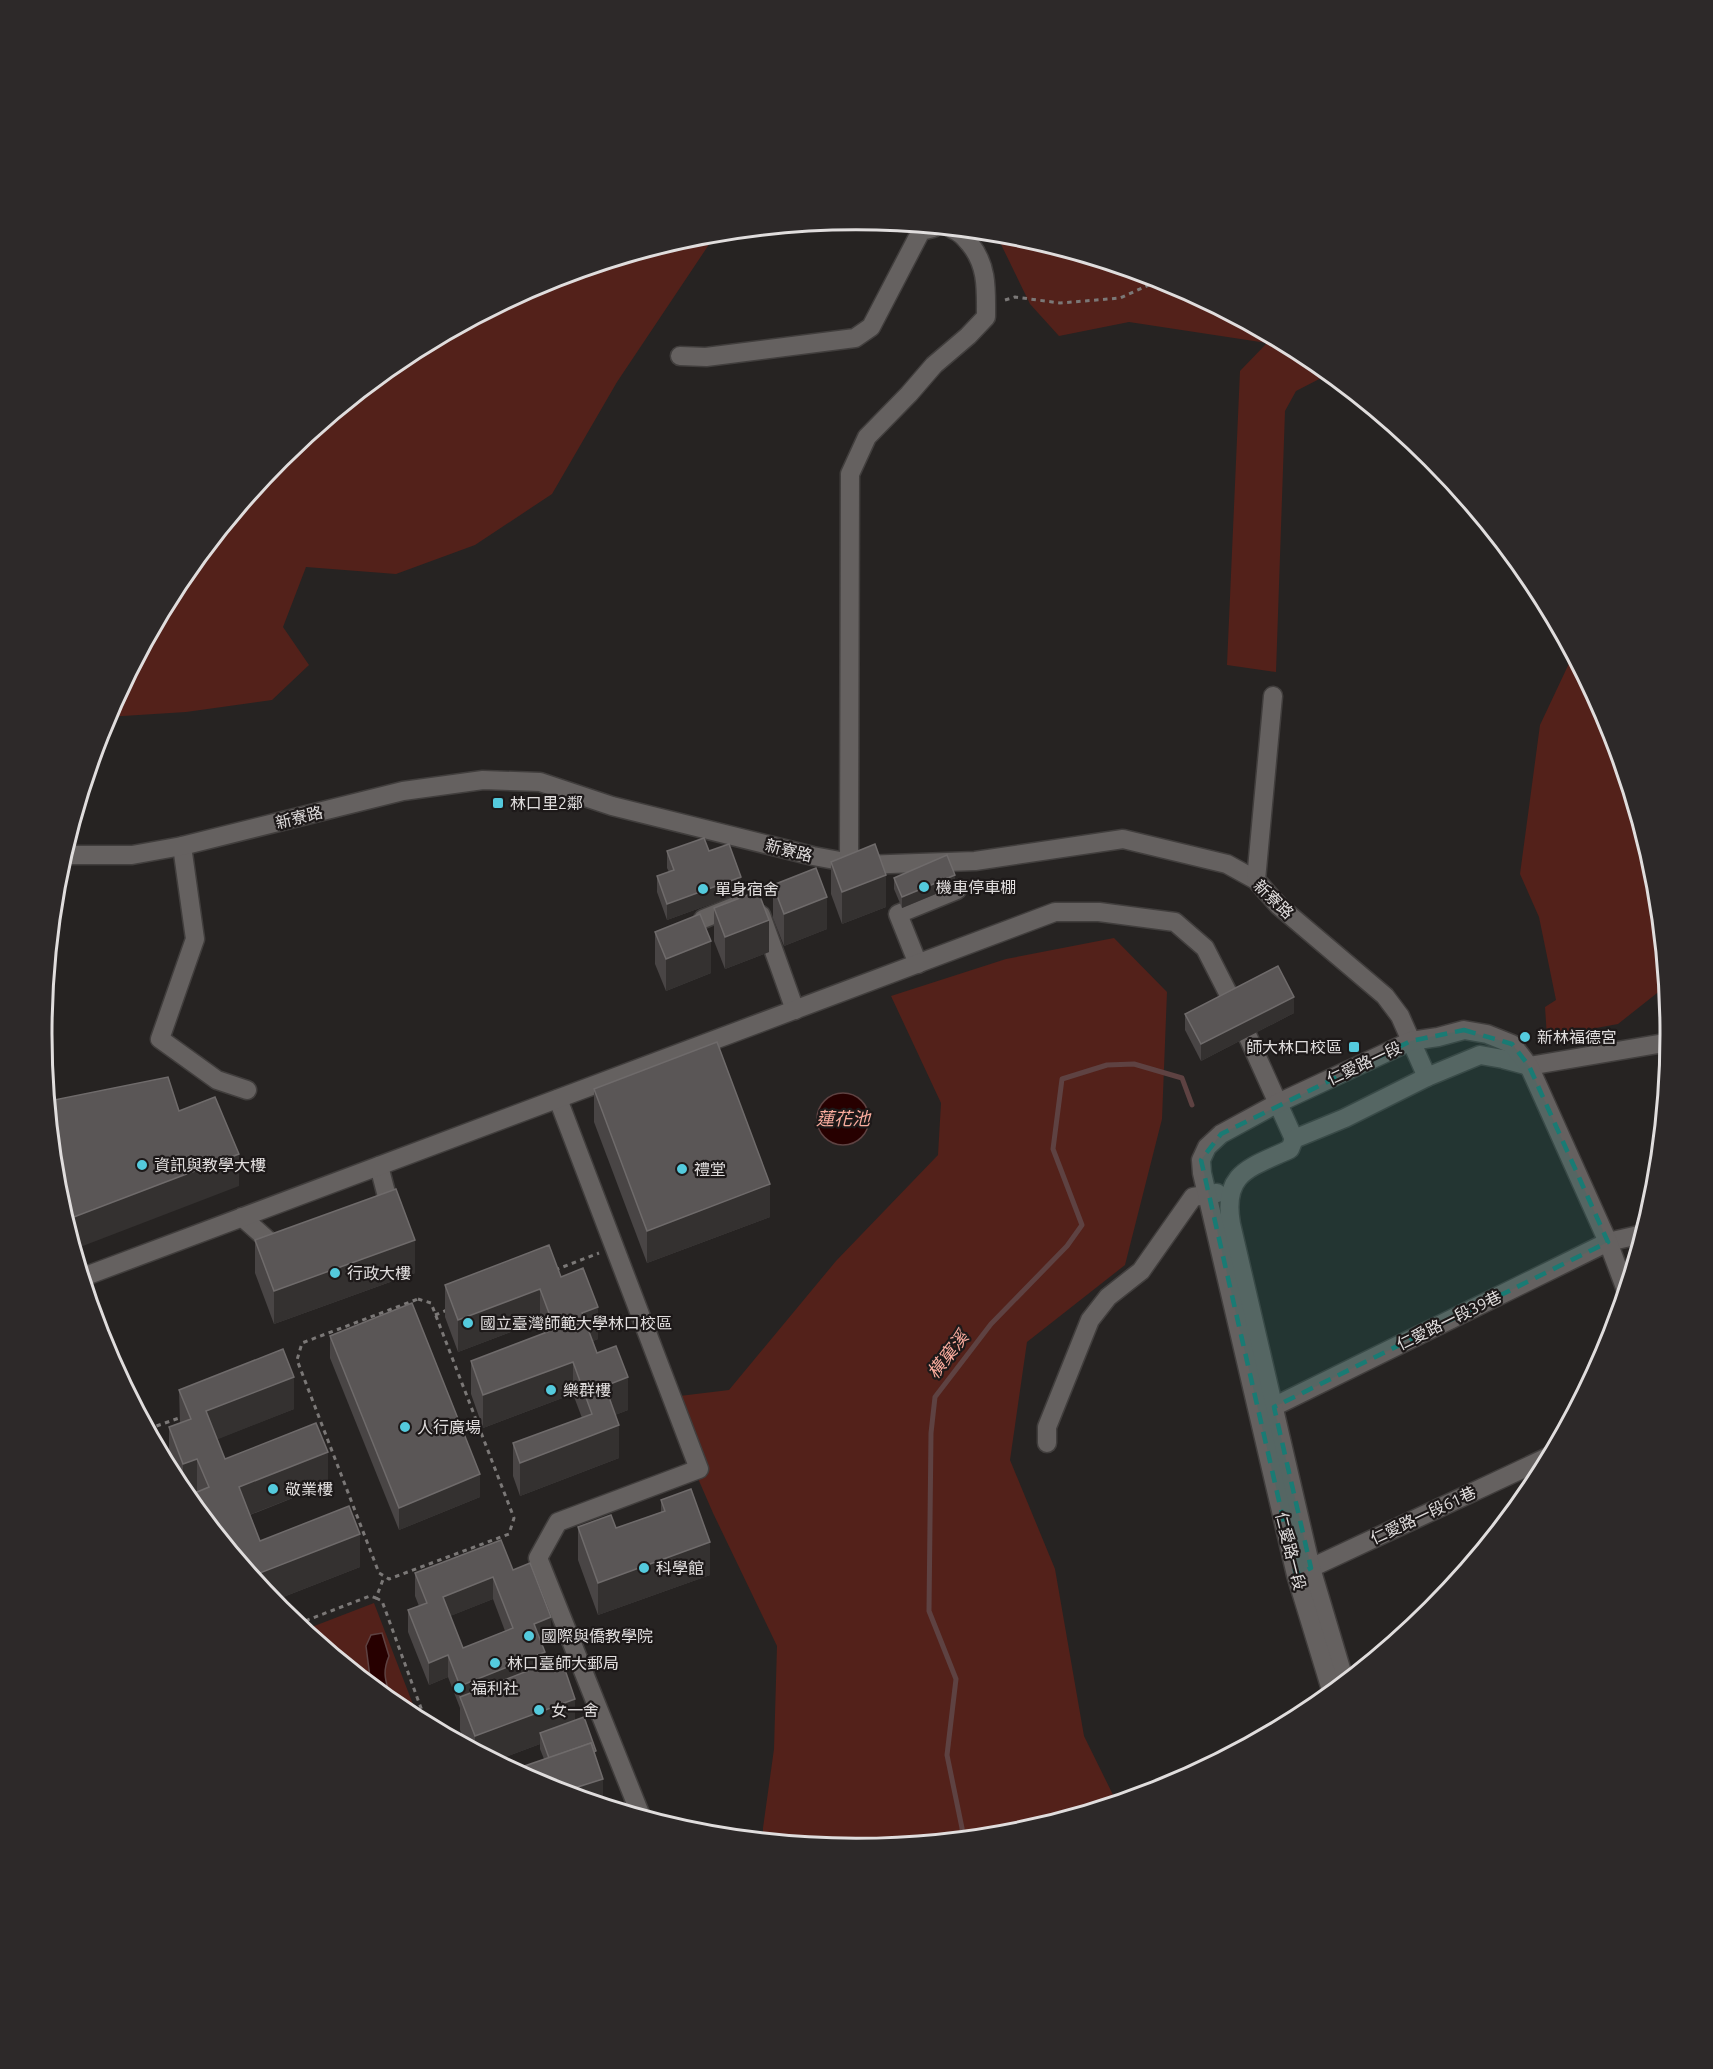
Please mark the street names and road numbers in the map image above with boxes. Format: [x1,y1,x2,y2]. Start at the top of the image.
street label: 新寮路 [274,802,324,832]
street label: 新寮路 [764,835,814,865]
street label: 新寮路 [1250,876,1298,922]
street label: 仁愛路一段 [1324,1038,1404,1088]
street label: 仁愛路一段39巷 [1394,1287,1504,1353]
street label: 仁愛路一段61巷 [1368,1483,1478,1547]
street label: 仁愛路一段 [1273,1510,1309,1592]

